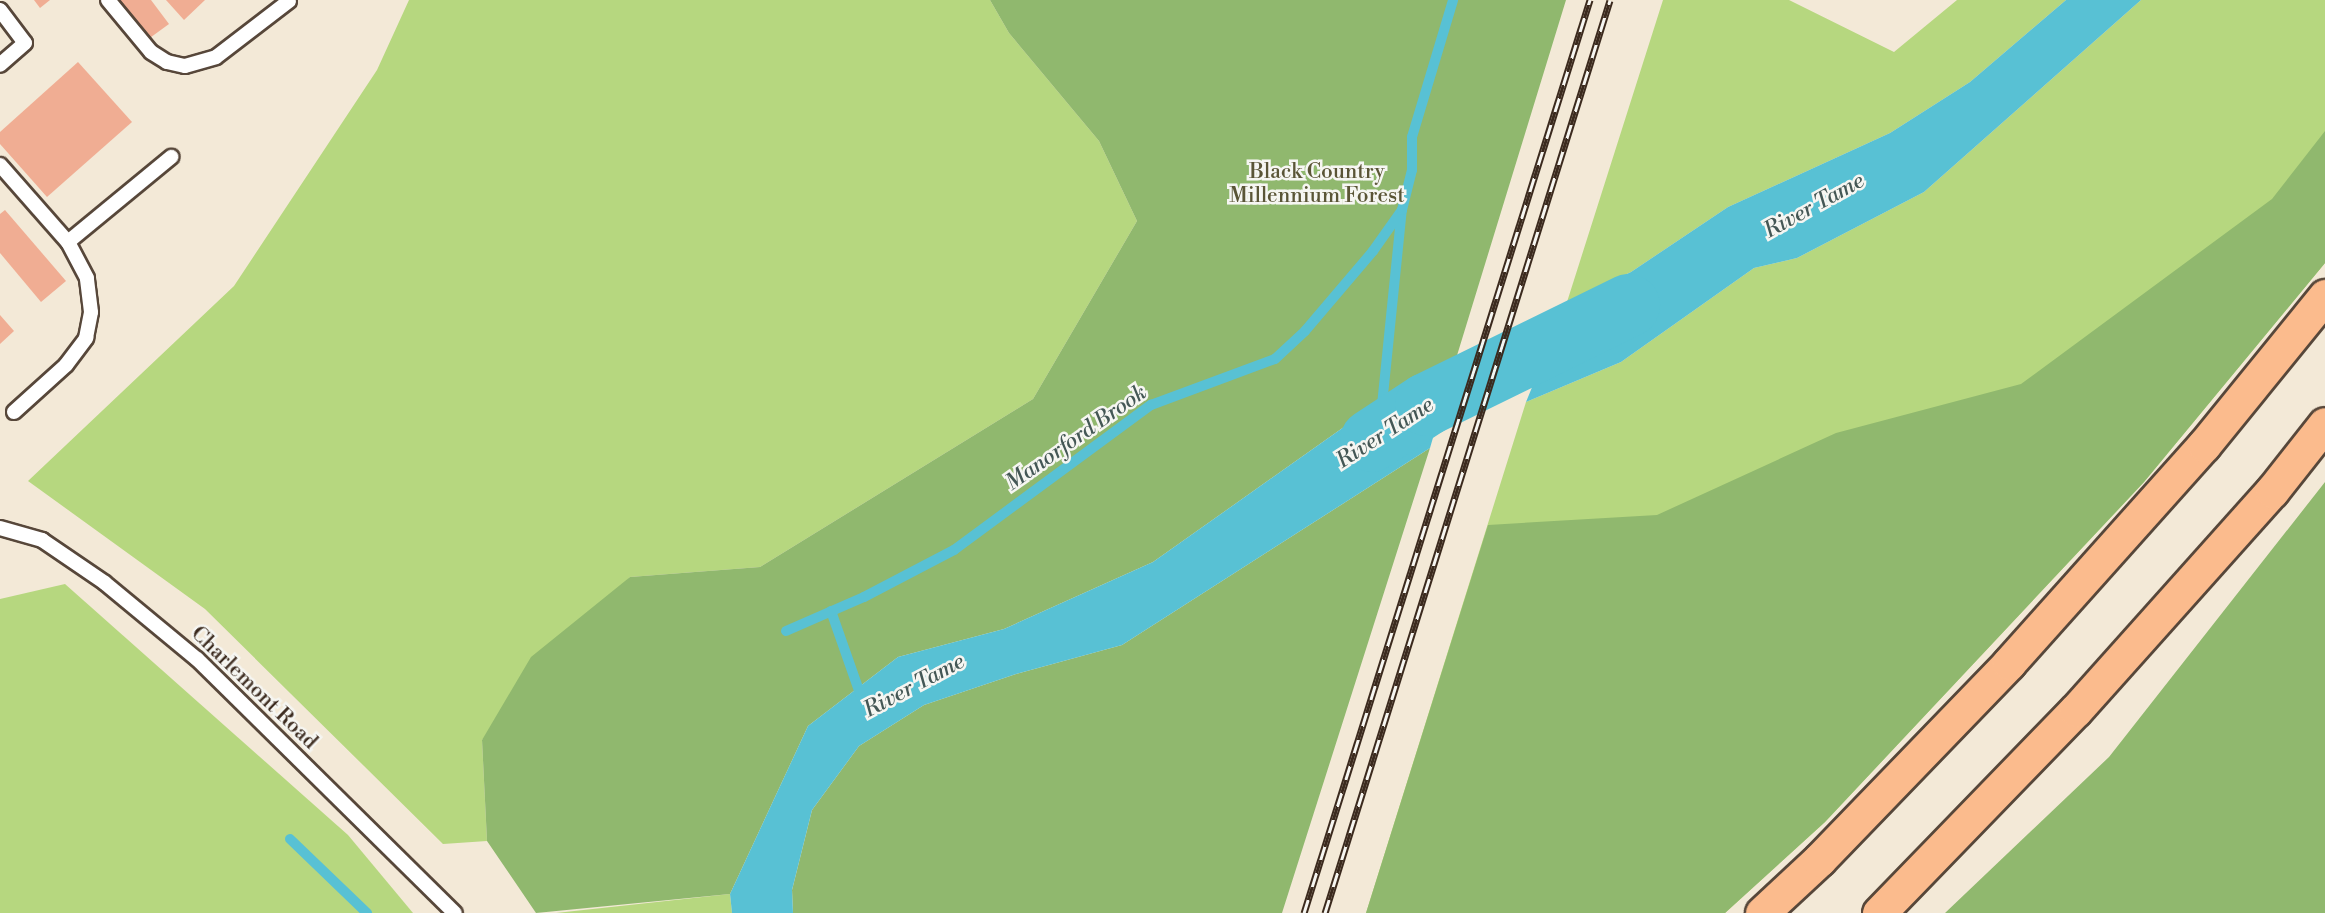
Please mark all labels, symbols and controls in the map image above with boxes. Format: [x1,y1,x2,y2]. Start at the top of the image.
park label: Black Country Millennium Forest [1229,159,1405,209]
water label: River Tame [1759,168,1869,244]
water label: Manorford Brook [1000,379,1152,497]
water label: River Tame [1331,392,1439,474]
street label: Charlemont Road [185,621,323,755]
water label: River Tame [859,648,969,724]

